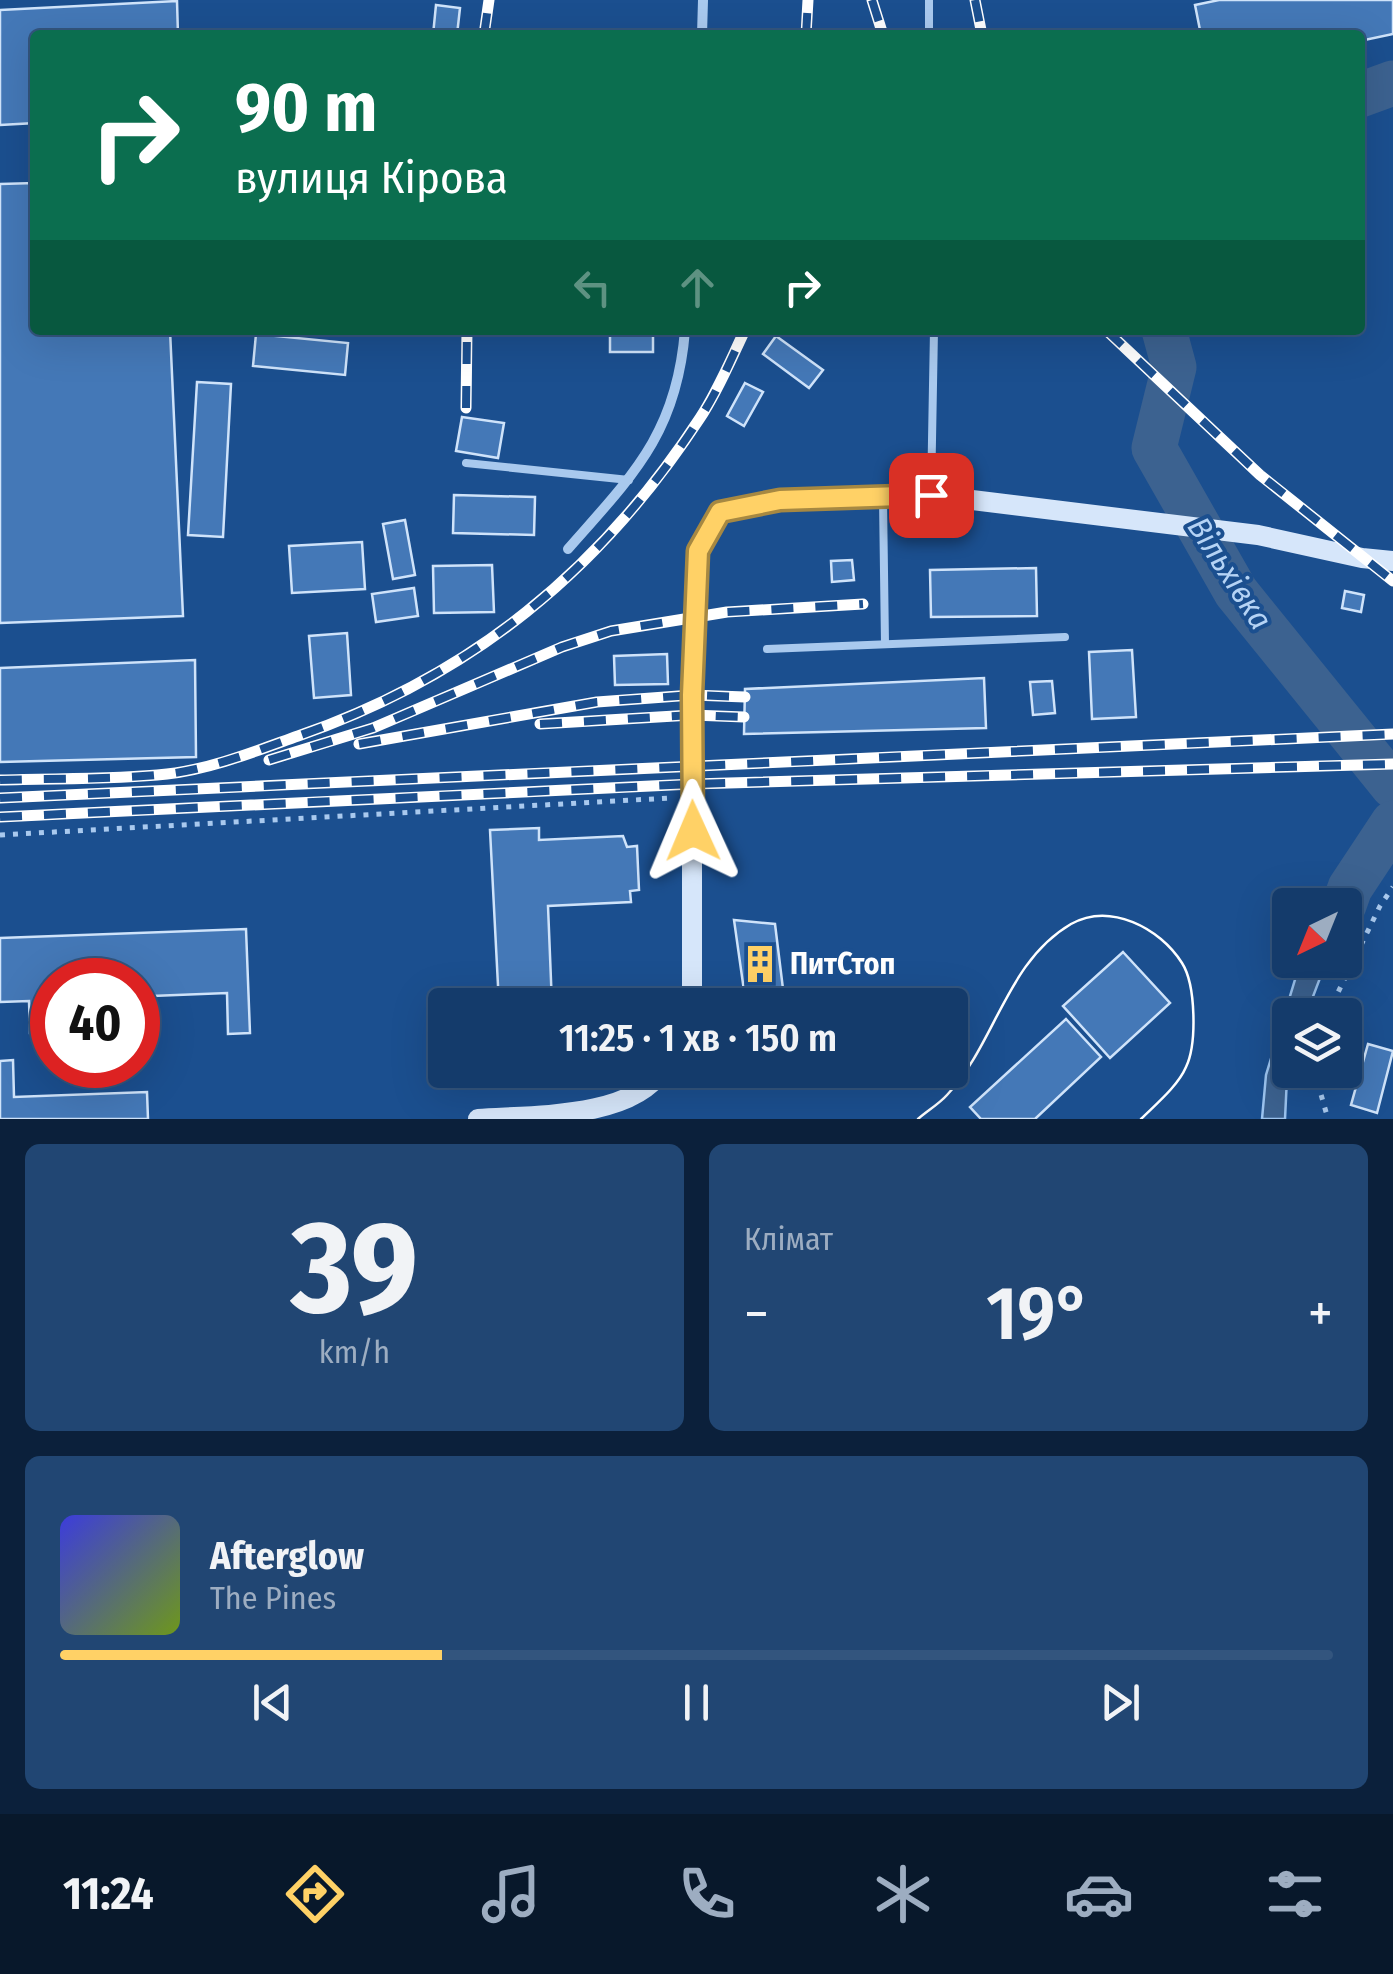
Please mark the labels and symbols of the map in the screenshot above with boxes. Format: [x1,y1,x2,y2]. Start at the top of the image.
pin [889,453,974,538]
water label: Вільхівка [1180,510,1280,636]
position arrow [641,779,745,883]
north arrow [1272,888,1362,978]
building icon: ПитСтоп [739,943,781,985]
place label: ПитСтоп [790,946,895,982]
speed limit sign: 40 [30,958,160,1088]

